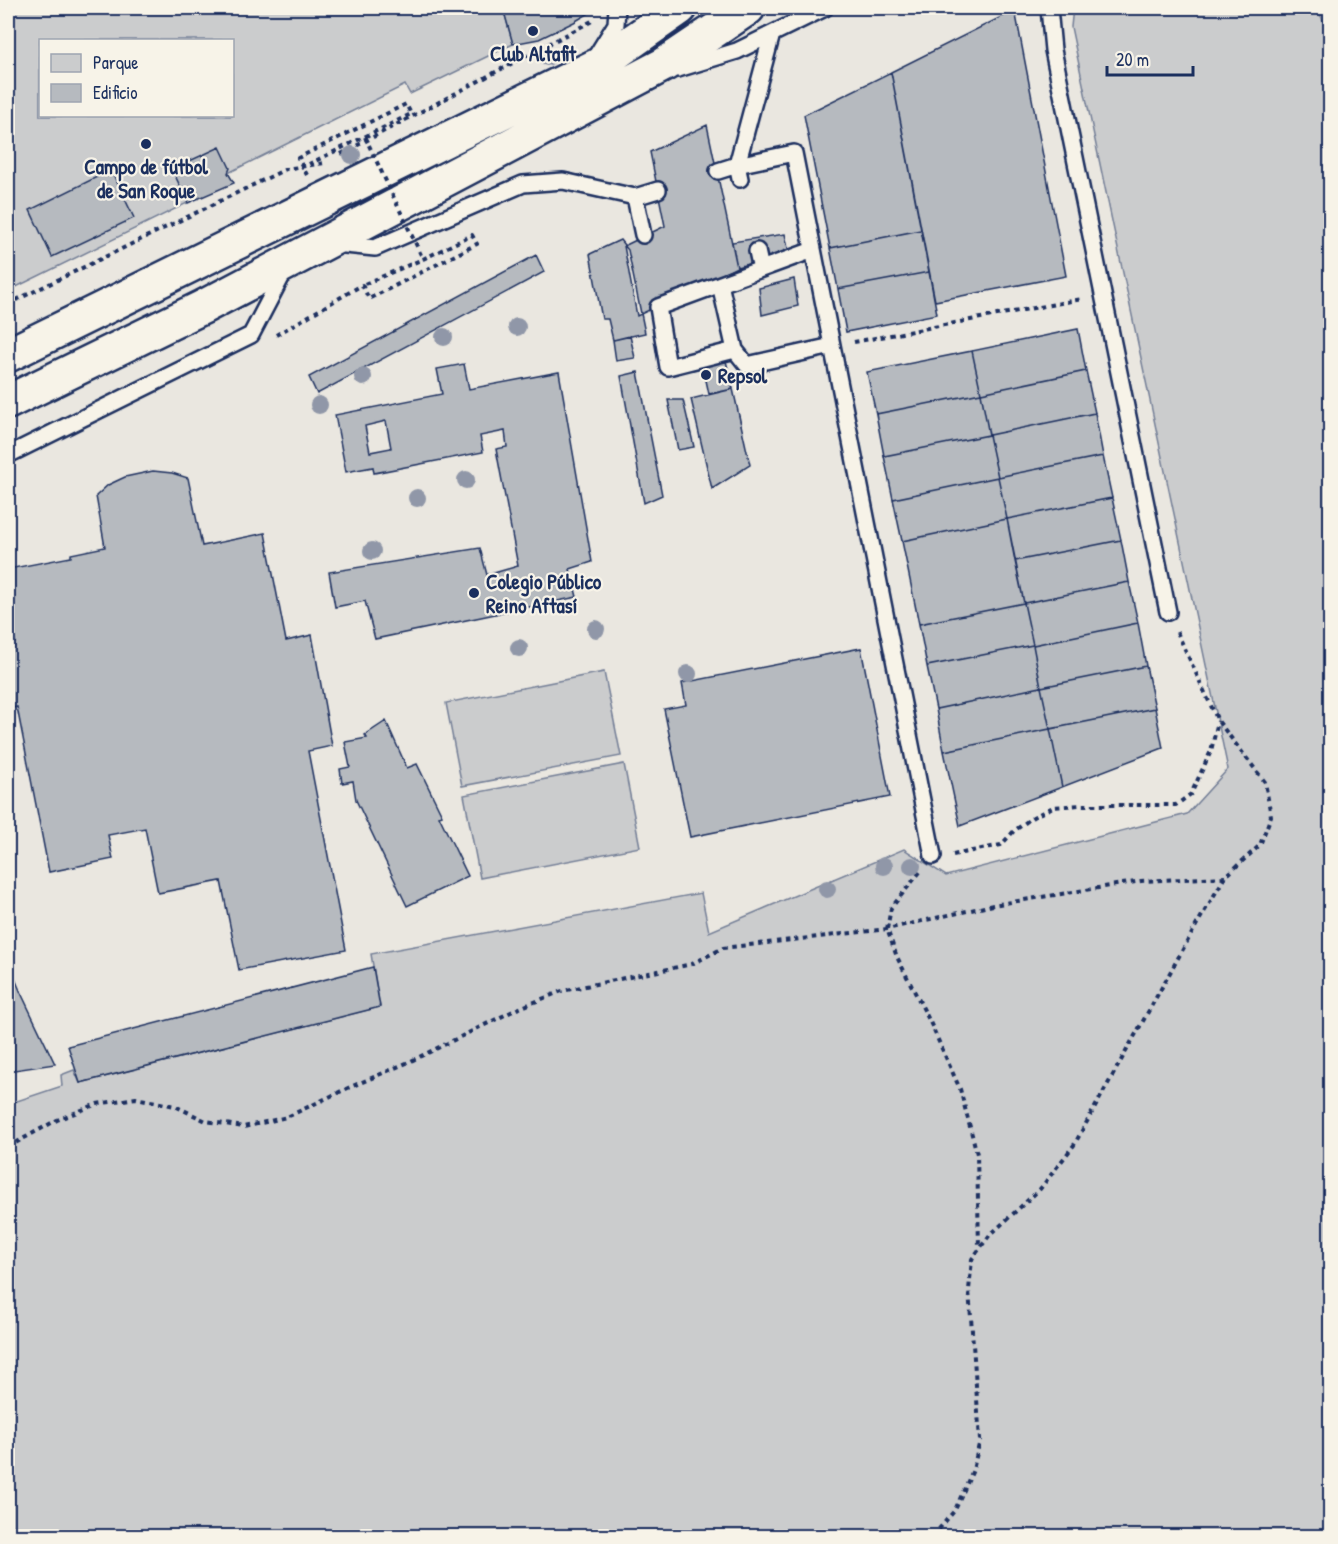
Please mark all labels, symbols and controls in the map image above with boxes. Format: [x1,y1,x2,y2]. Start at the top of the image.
marker: Club Altafit [526,24,540,38]
legend [39,39,234,117]
place label: Club Altafit [490,39,577,68]
scale bar [1107,39,1192,77]
text: 20 m [1116,47,1149,72]
text: Parque [93,50,138,75]
text: Edificio [93,80,137,105]
marker: Campo de fútbol de San Roque [139,137,153,151]
place label: Campo de fútbol de San Roque [84,152,208,206]
place label: Repsol [718,361,767,391]
marker: Repsol [699,368,713,382]
place label: Colegio Público Reino Aftasí [486,567,602,620]
marker: Colegio Público Reino Aftasí [467,586,481,600]

